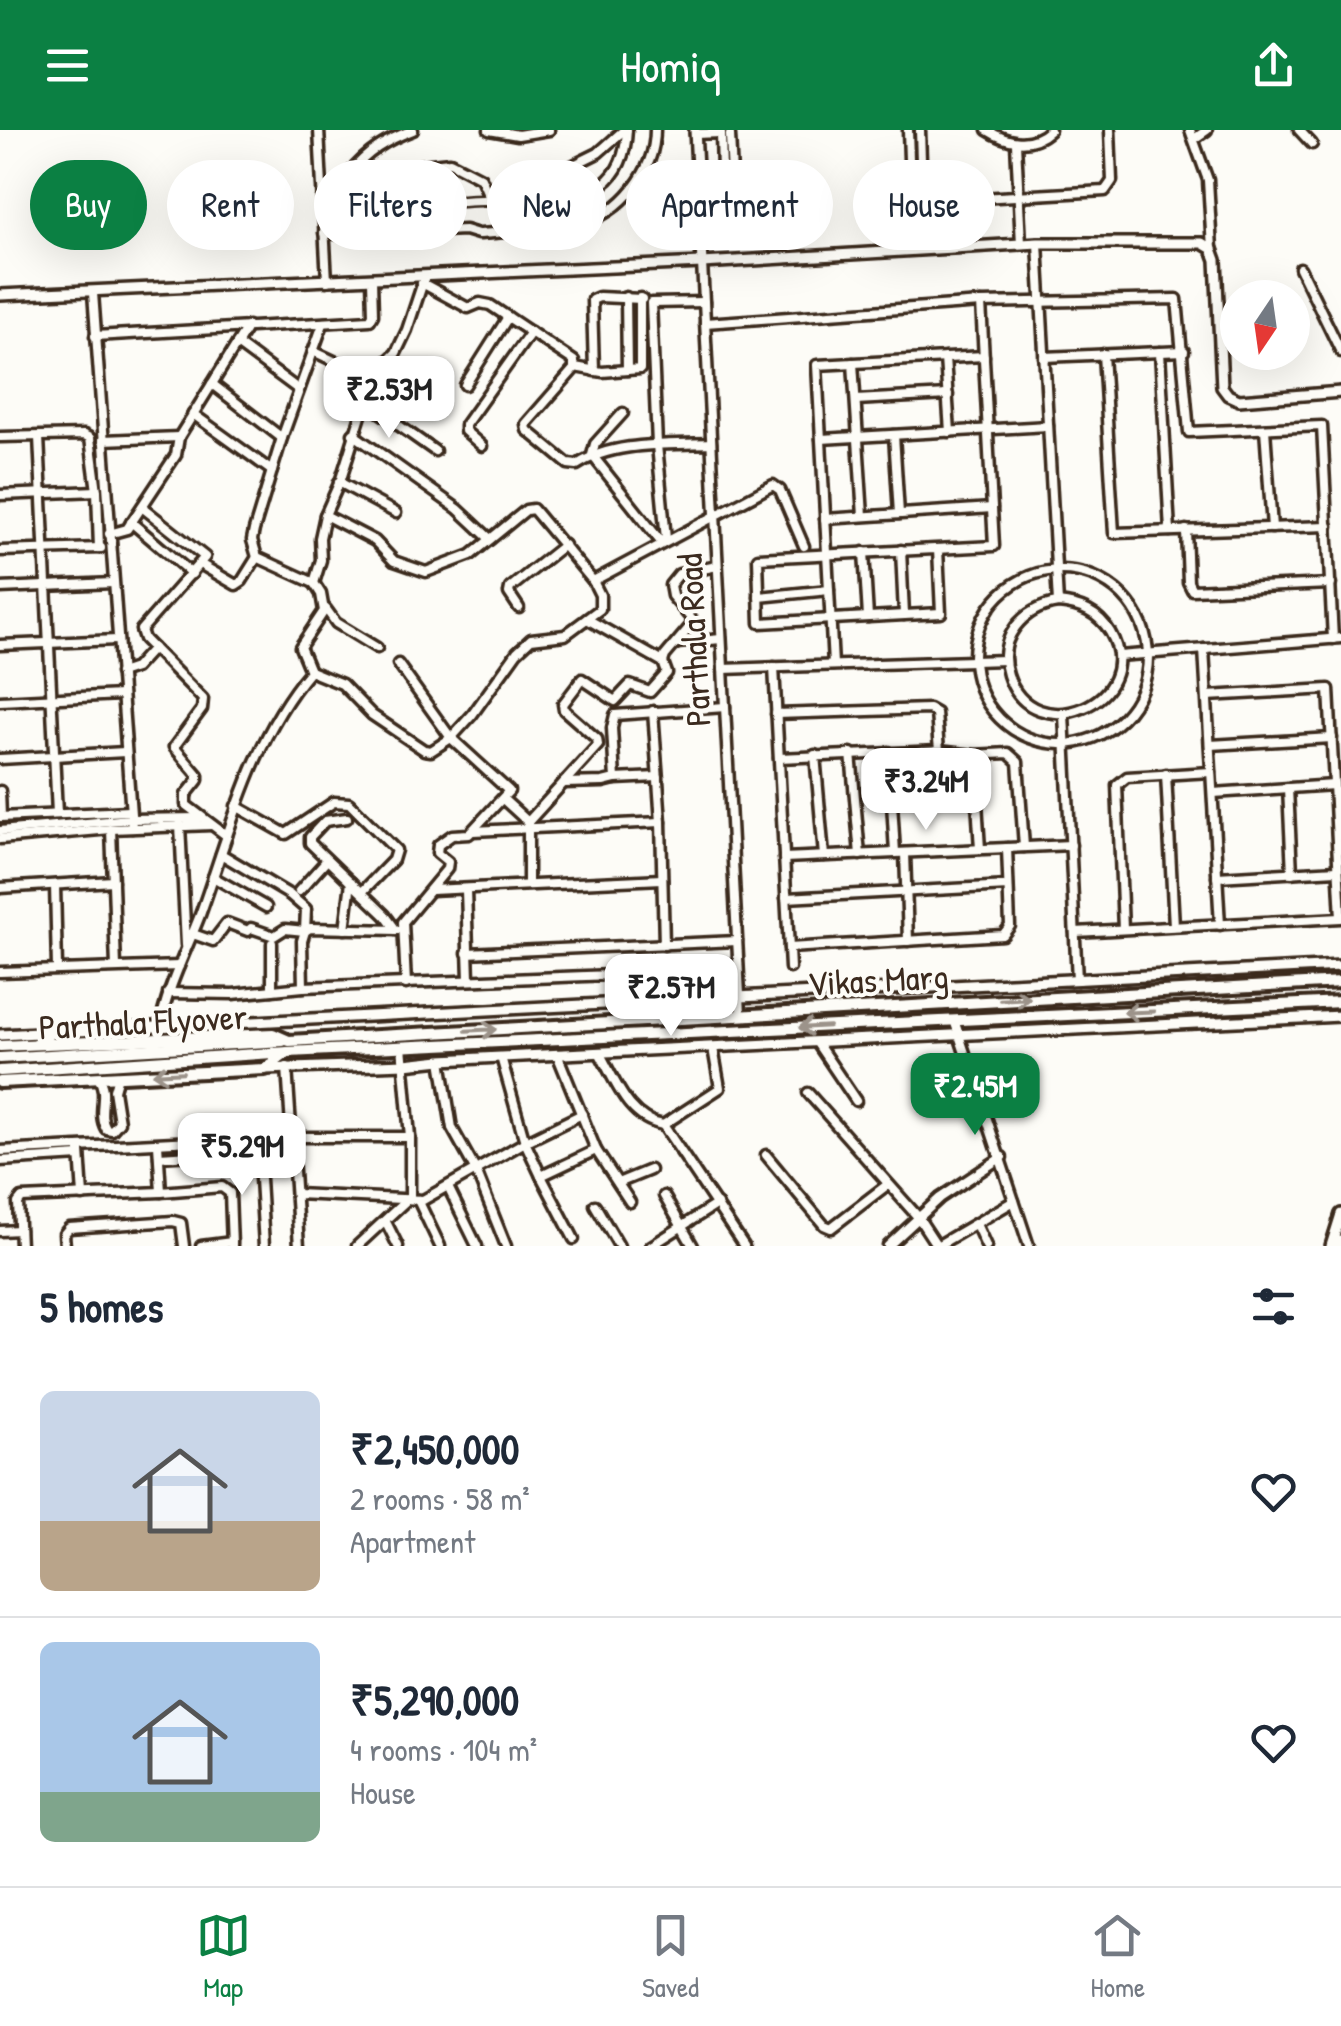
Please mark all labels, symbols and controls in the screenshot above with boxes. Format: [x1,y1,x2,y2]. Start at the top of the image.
text: Homiq [620,35,721,96]
icon: menu [40,38,95,93]
icon: share [1246,38,1301,93]
chip: Buy [30,160,147,250]
chip: Rent [167,160,294,250]
chip: Filters [314,160,467,250]
chip: New [487,160,606,250]
chip: Apartment [626,160,833,250]
chip: House [853,160,995,250]
north arrow [1220,280,1310,370]
map controls [1220,280,1310,370]
pin: ₹2.53M [308,356,470,441]
text: ₹2.53M [345,367,433,410]
street label: Parthala Road [666,552,721,728]
pin: ₹3.24M [845,748,1007,833]
text: ₹3.24M [883,759,969,802]
street label: Vikas Marg [806,952,950,1007]
pin: ₹2.57M [590,954,752,1039]
text: ₹2.57M [627,965,715,1008]
one-way arrow [998,989,1030,1008]
street label: Parthala Flyover [38,993,248,1050]
one-way arrow [1123,1002,1155,1021]
one-way arrow [799,1018,831,1037]
one-way arrow [464,1020,496,1039]
pin: ₹2.45M [894,1053,1056,1138]
one-way arrow [152,1064,184,1083]
text: ₹2.45M [933,1064,1017,1107]
pin: ₹5.29M [161,1113,323,1198]
text: ₹5.29M [200,1124,284,1167]
text: 5 homes [40,1278,163,1335]
icon: filters [1246,1279,1301,1334]
text: ₹2,450,000 [350,1420,519,1477]
icon: home [120,1431,240,1551]
icon: heart [1246,1464,1301,1519]
text: 2 rooms · 58 m² [350,1477,530,1520]
text: Apartment [350,1520,475,1563]
text: ₹5,290,000 [350,1671,519,1728]
icon: home [120,1682,240,1802]
icon: heart [1246,1715,1301,1770]
text: 4 rooms · 104 m² [350,1728,537,1771]
text: House [350,1771,416,1814]
tab: Map [196,1908,251,2006]
tab: Saved [642,1908,699,2006]
tab: Home [1090,1908,1145,2006]

